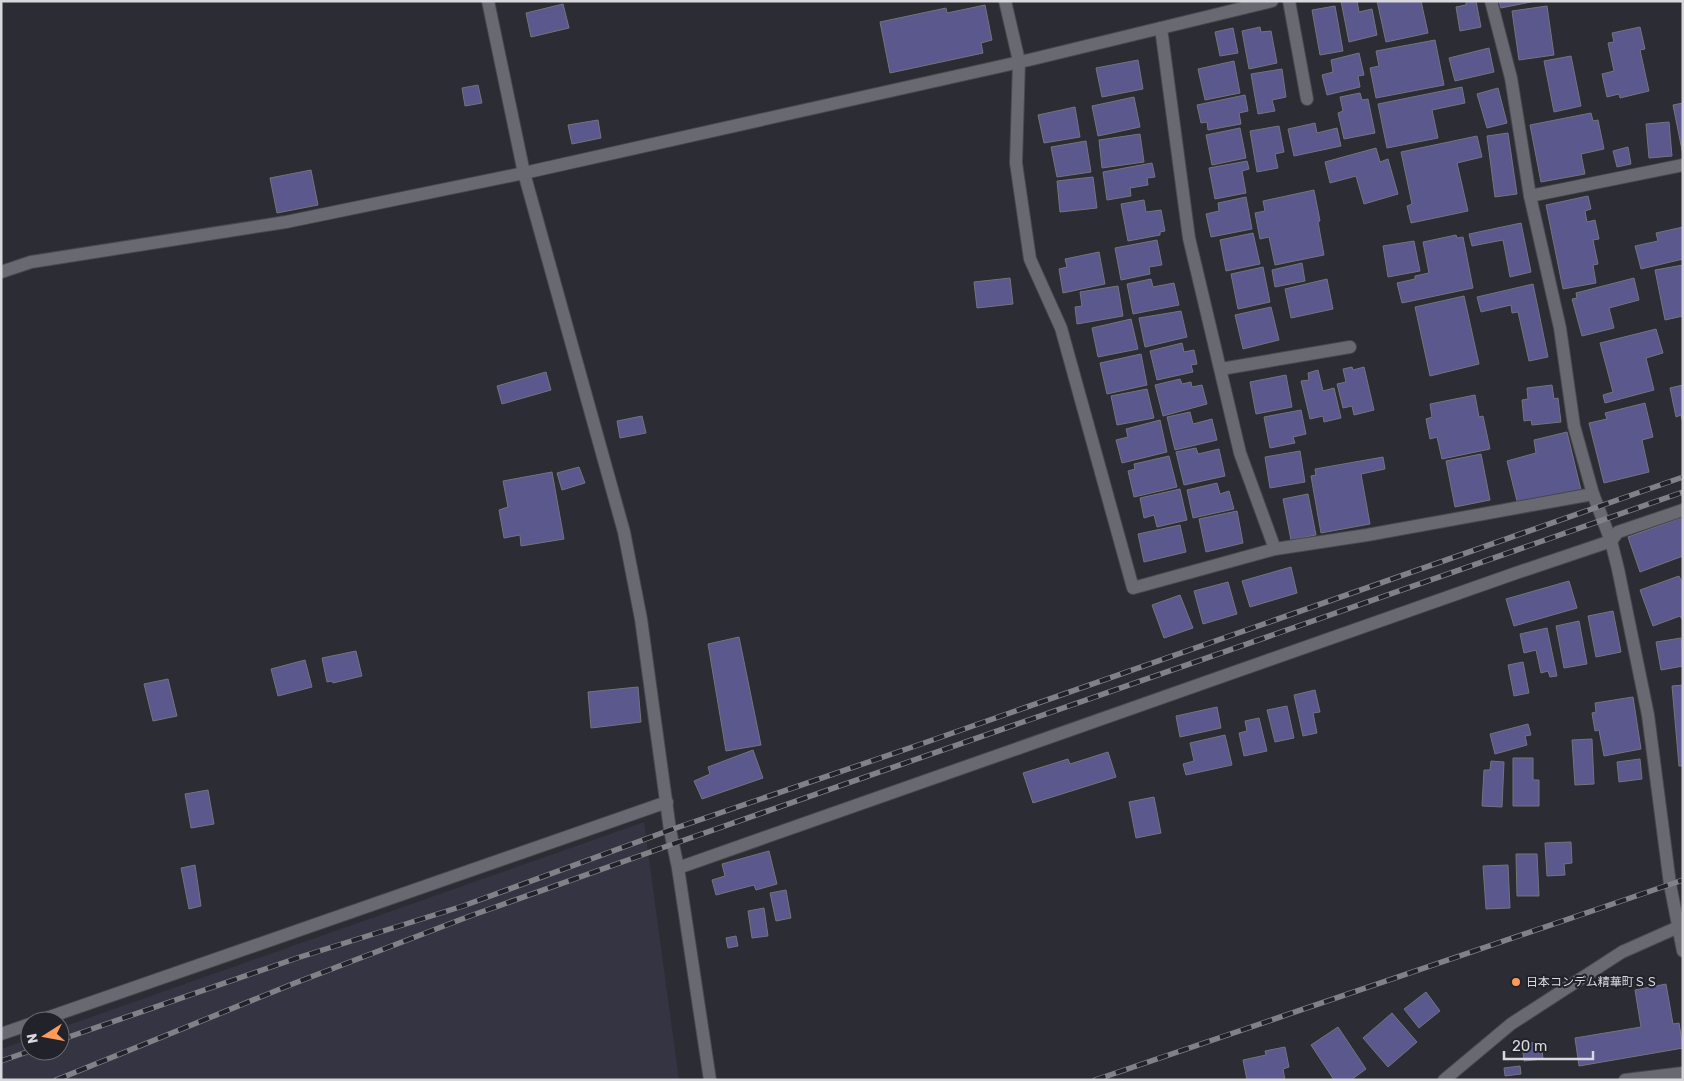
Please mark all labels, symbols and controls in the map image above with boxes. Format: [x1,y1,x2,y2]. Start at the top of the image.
place label: 日本コンデム精華町ＳＳ [1526,975,1658,989]
marker: 日本コンデム精華町ＳＳ [1510,976,1522,988]
north arrow [20,1011,70,1061]
scale bar [1504,1028,1593,1060]
text: N [23,1032,42,1045]
text: 20 m [1512,1037,1547,1055]

